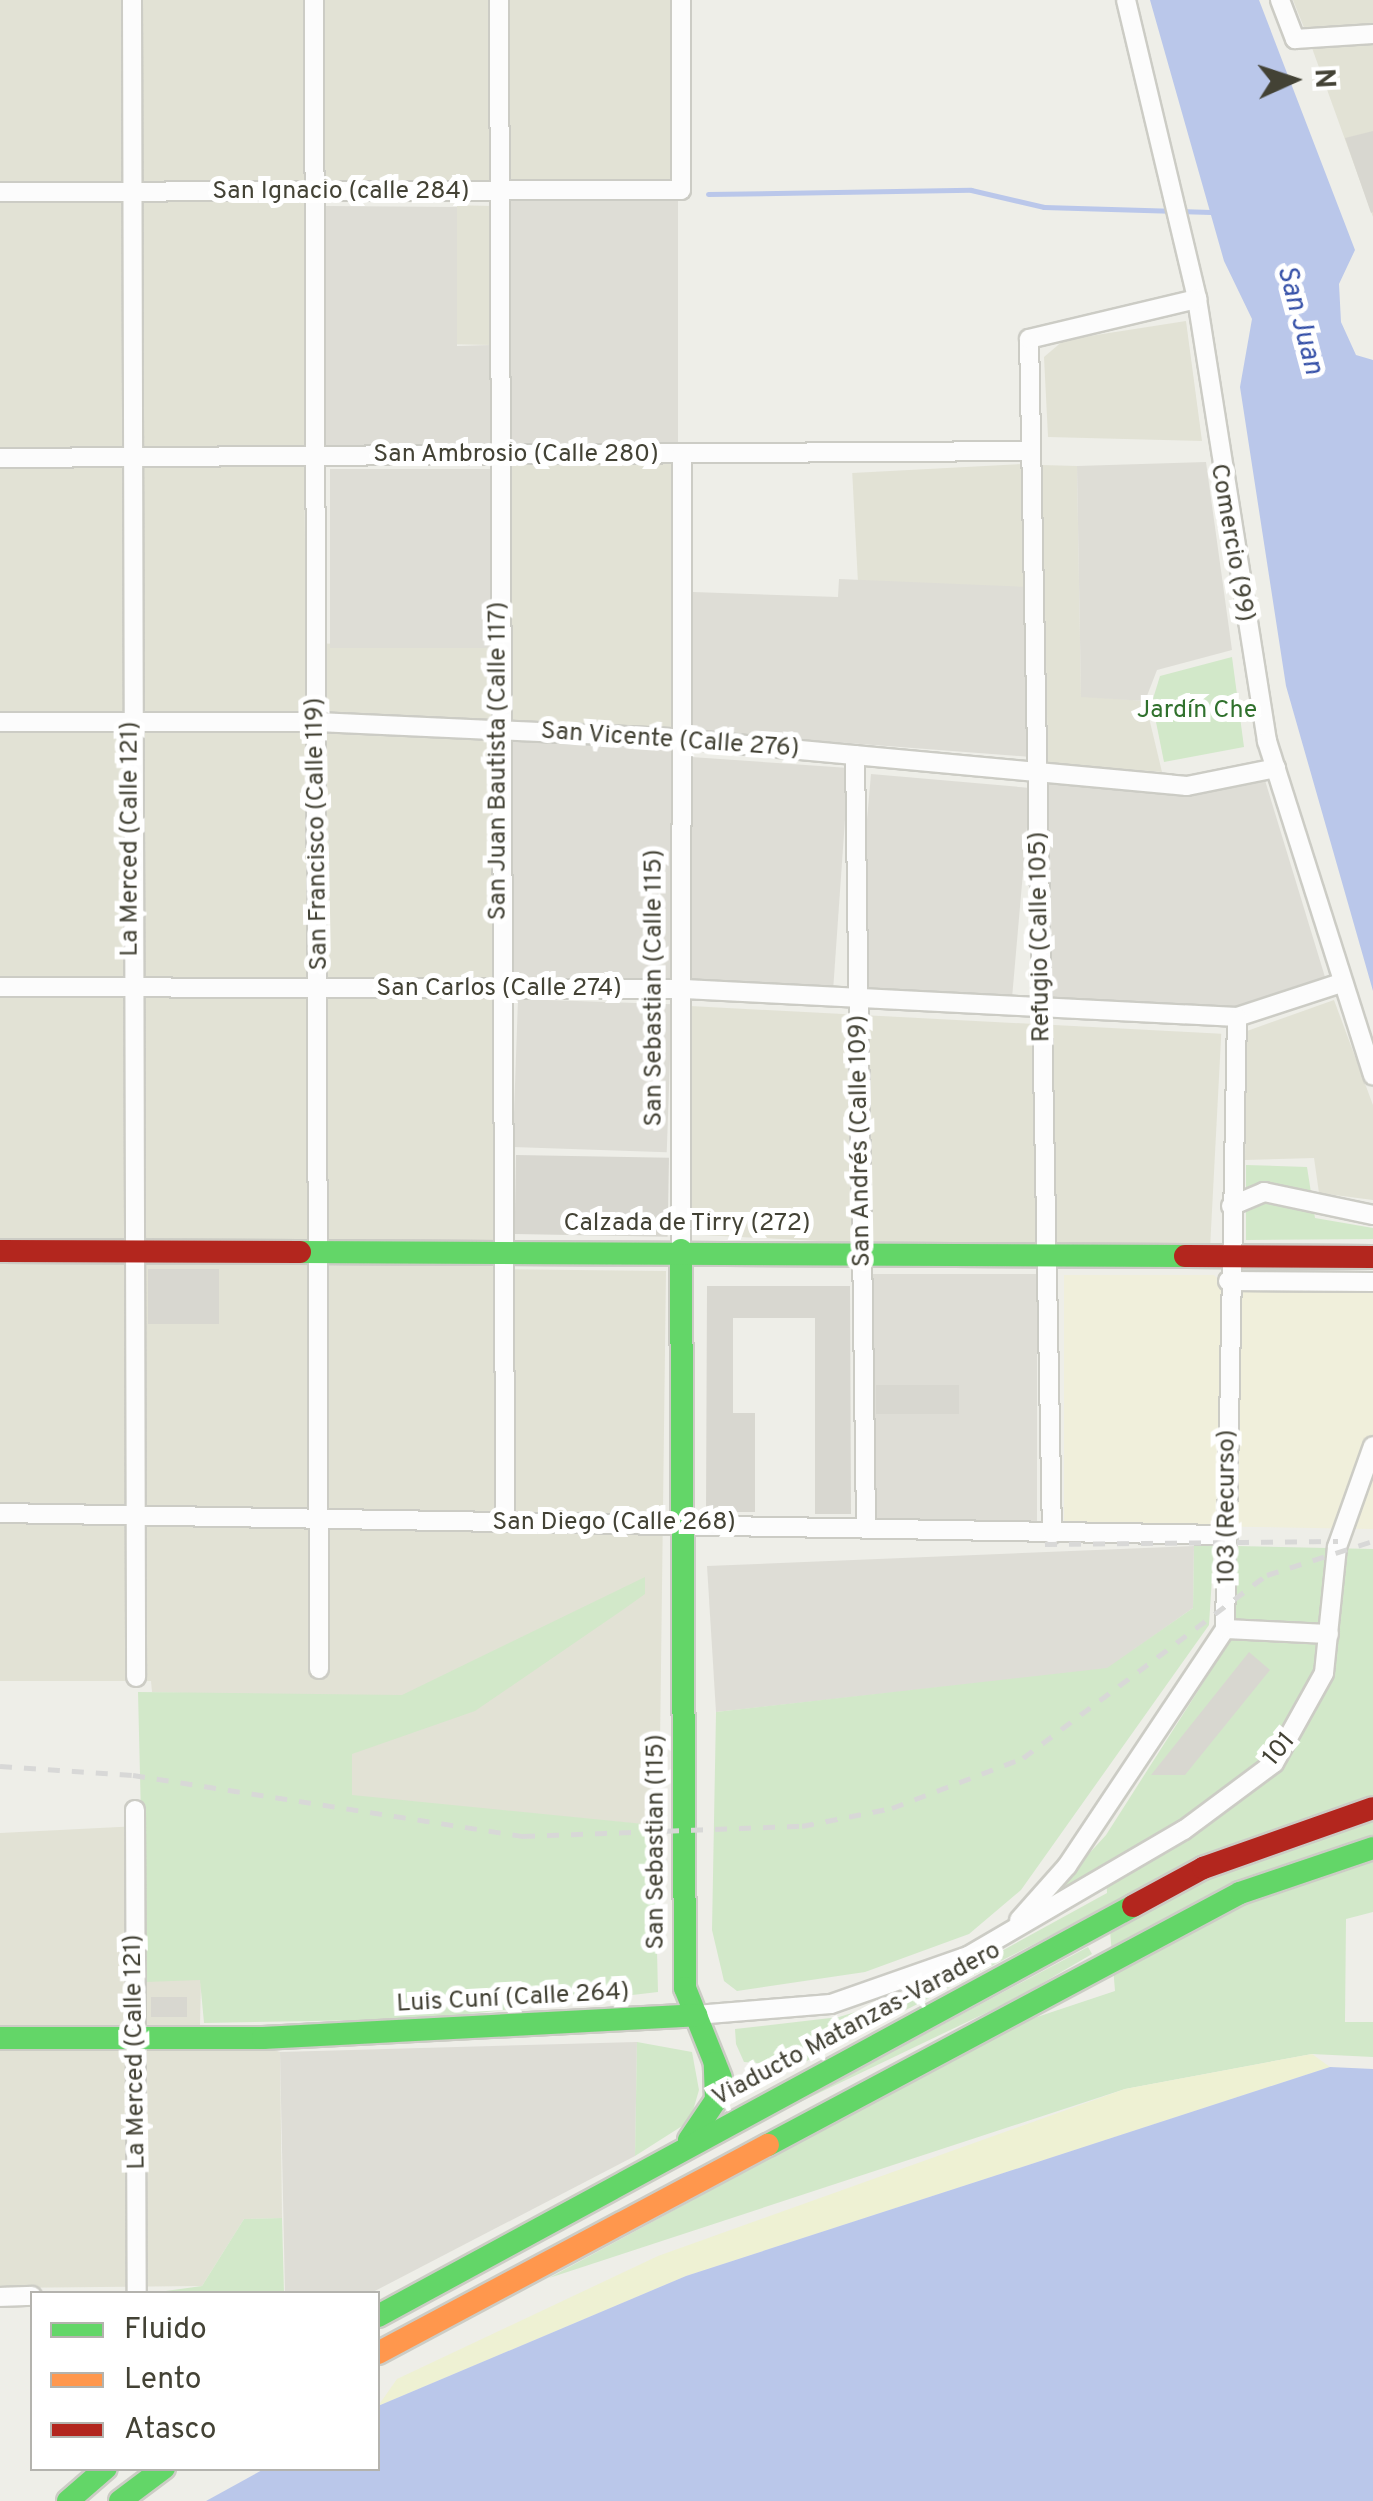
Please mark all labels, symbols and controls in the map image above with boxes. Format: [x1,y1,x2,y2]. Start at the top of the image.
north arrow [1243,30,1343,130]
text: N [1304,67,1341,89]
street label: San Ignacio (calle 284) [212,177,470,207]
water label: San Juan [1268,262,1330,378]
street label: San Ambrosio (Calle 280) [373,440,659,470]
street label: Comercio (99) [1202,462,1260,624]
street label: San Juan Bautista (Calle 117) [484,602,514,920]
park label: Jardín Che [1137,696,1257,726]
street label: San Francisco (Calle 119) [301,697,335,971]
street label: San Vicente (Calle 276) [539,717,801,765]
street label: La Merced (Calle 121) [116,721,146,957]
street label: Refugio (Calle 105) [1024,831,1058,1043]
street label: San Sebastian (Calle 115) [640,849,670,1127]
street label: San Carlos (Calle 274) [376,974,622,1004]
street label: San Andrés (Calle 109) [844,1014,878,1268]
street label: Calzada de Tirry (272) [563,1209,811,1239]
street label: 103 (Recurso) [1213,1430,1243,1584]
street label: San Diego (Calle 268) [492,1508,736,1538]
street label: 101 [1257,1727,1303,1773]
street label: San Sebastian (115) [642,1734,672,1950]
street label: La Merced (Calle 121) [119,1934,153,2170]
street label: Viaducto Matanzas-Varadero [708,1936,1006,2114]
street label: Luis Cuní (Calle 264) [396,1978,630,2020]
legend [30,2291,380,2471]
text: Fluido [124,2312,207,2349]
text: Lento [124,2362,201,2399]
text: Atasco [124,2412,217,2449]

